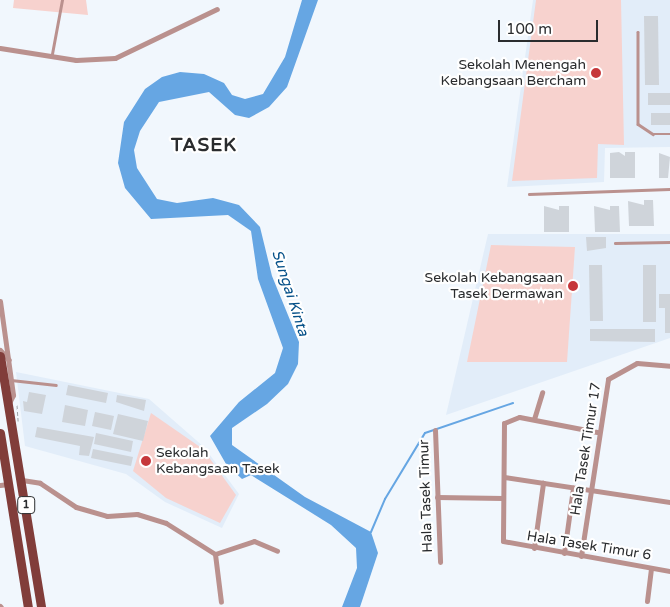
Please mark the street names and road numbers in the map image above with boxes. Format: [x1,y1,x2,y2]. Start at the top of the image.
street label: Hala Tasek Timur 17 [567,381,605,517]
street label: Hala Tasek Timur [416,439,436,553]
road number: 1 [16,496,36,514]
street label: Hala Tasek Timur 6 [526,528,652,564]

